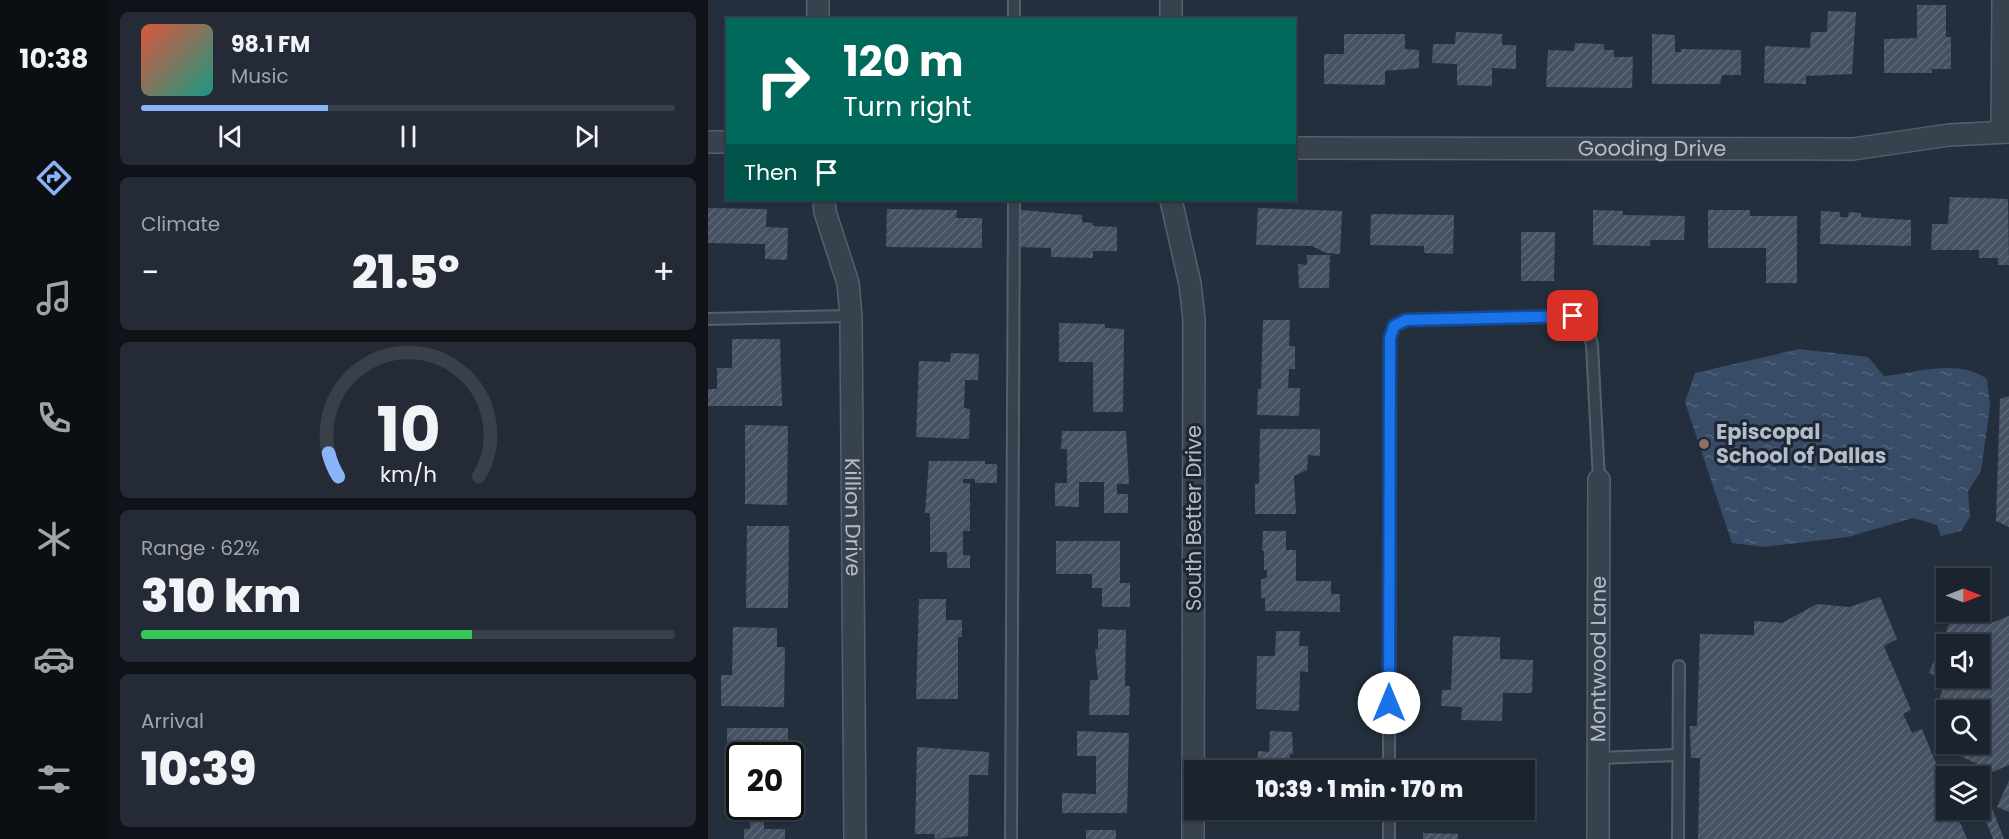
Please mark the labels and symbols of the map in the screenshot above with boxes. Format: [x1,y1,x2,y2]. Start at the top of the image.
street label: Gooding Drive [1578,134,1726,163]
pin [1547,290,1598,341]
place label: Episcopal School of Dallas [1716,417,1886,470]
street label: South Better Drive [1179,425,1208,611]
marker: Episcopal School of Dallas [1697,437,1711,451]
street label: Killion Drive [838,458,868,577]
north arrow [1936,568,1990,622]
street label: Montwood Lane [1583,576,1613,742]
position arrow [1357,671,1421,735]
speed limit sign: 20 [726,742,804,820]

